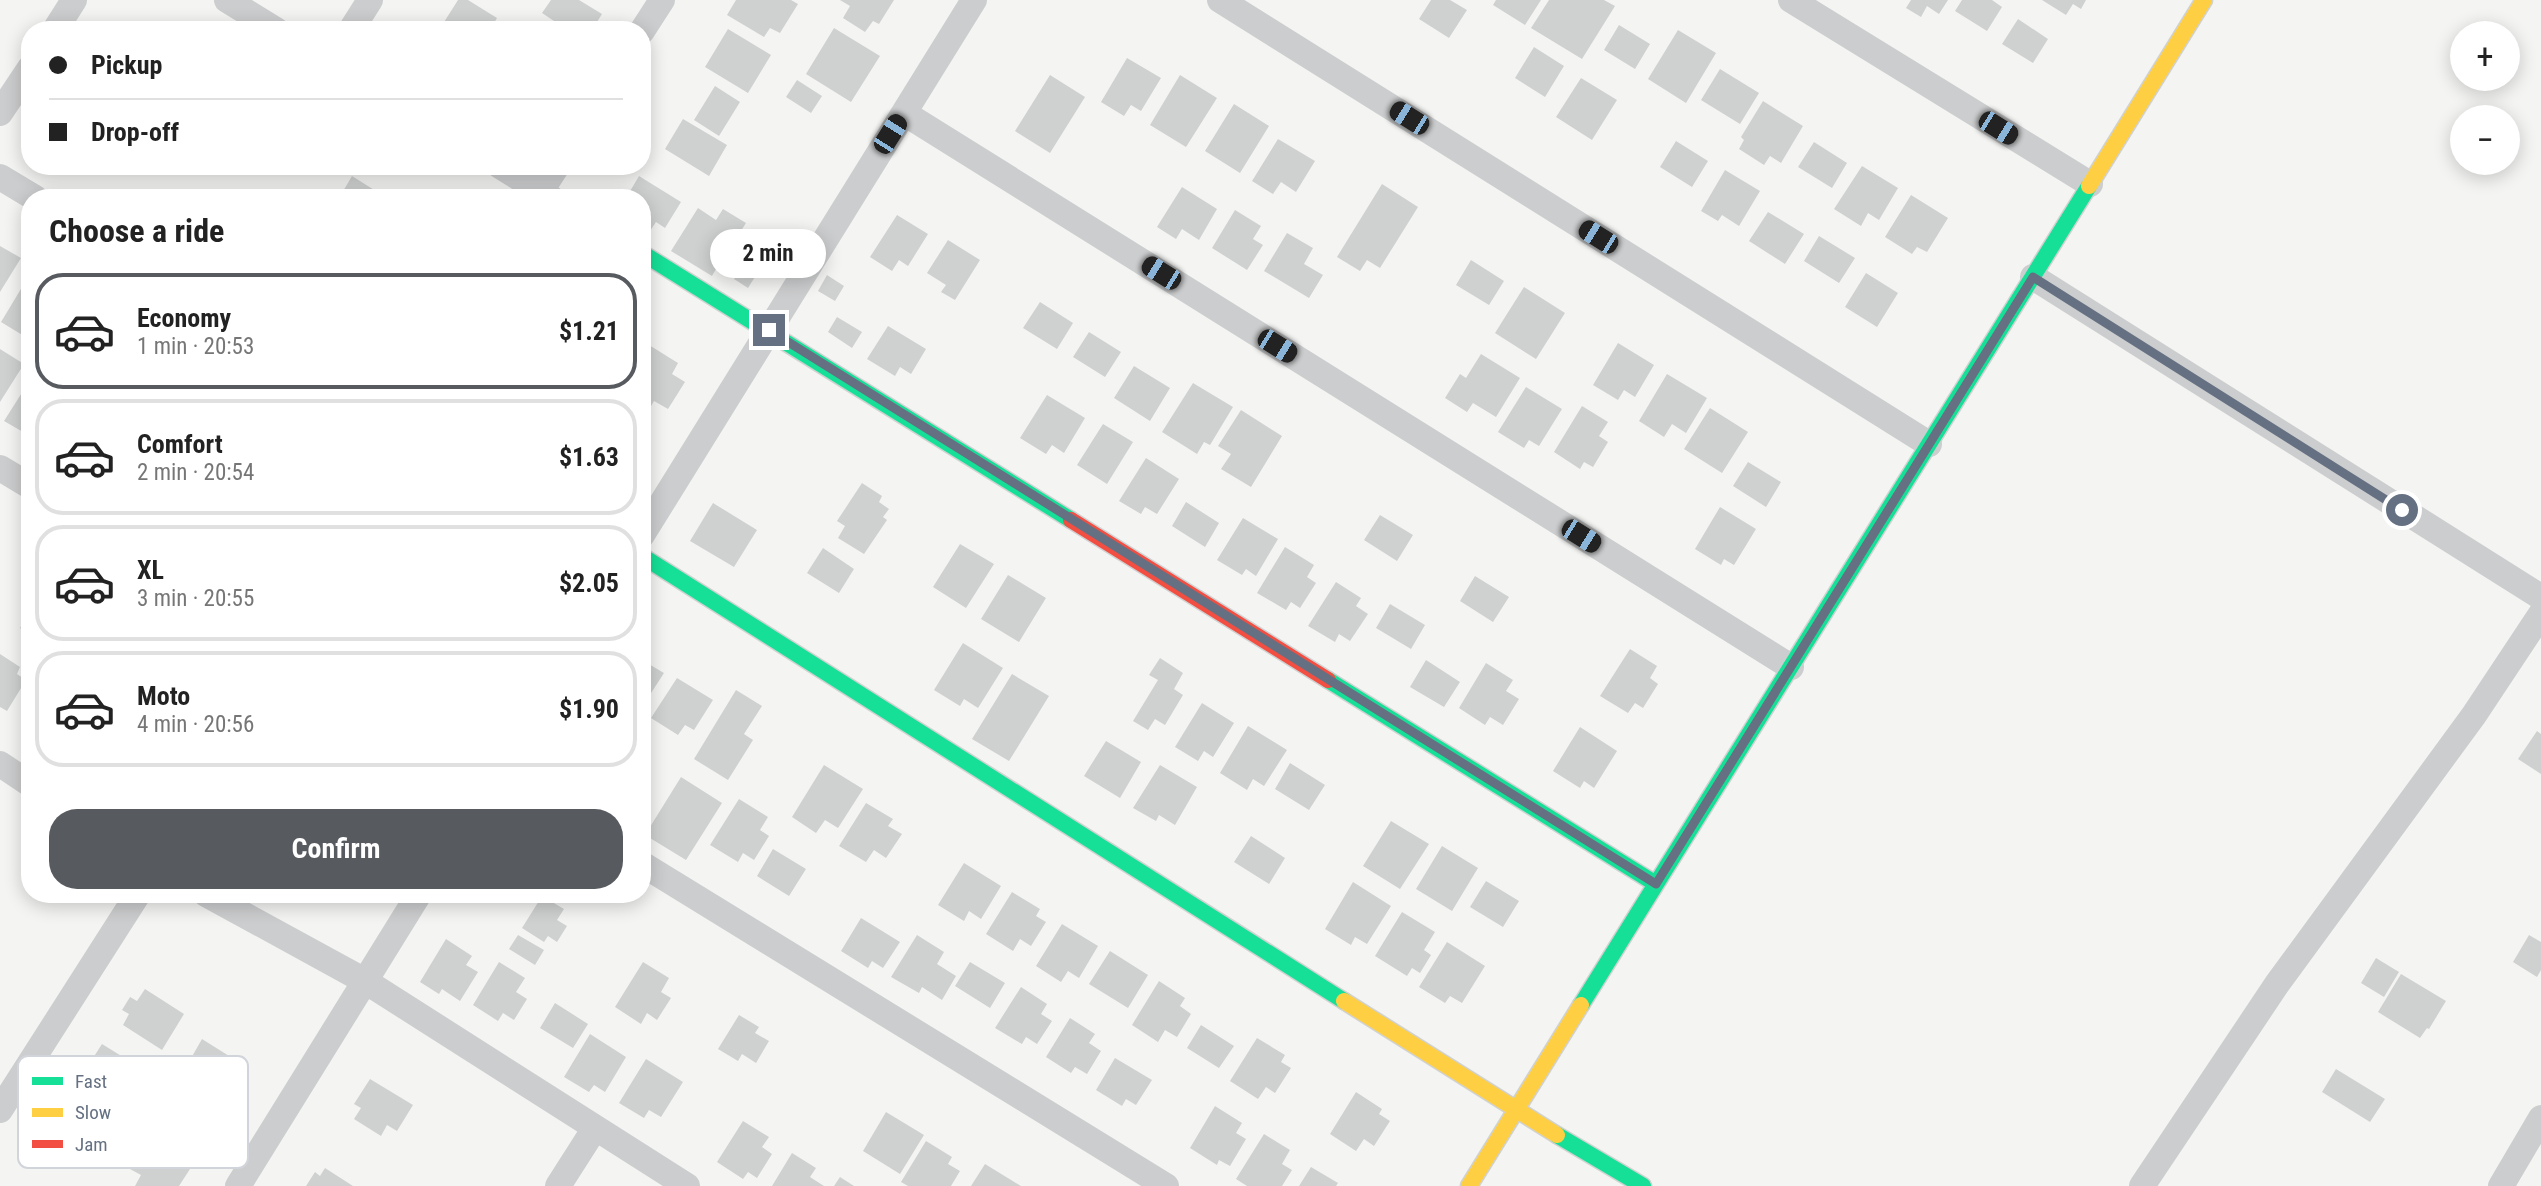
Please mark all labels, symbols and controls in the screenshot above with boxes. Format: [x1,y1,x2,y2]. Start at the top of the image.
map controls [2450,21,2520,175]
button: + [2450,21,2520,91]
text: Pickup [91,50,162,80]
car [1386,98,1433,138]
button: − [2450,105,2520,175]
car [1975,108,2022,148]
car [870,111,911,157]
text: Drop-off [91,117,179,147]
text: Choose a ride [49,212,224,250]
car [1575,217,1622,257]
callout: 2 min [711,229,827,278]
text: 2 min [742,240,794,267]
car [1138,253,1185,293]
icon: car [53,300,116,363]
text: Economy [137,303,231,333]
route end [753,314,785,346]
text: $1.21 [559,316,619,346]
car [1254,326,1301,366]
text: 1 min · 20:53 [137,333,254,360]
icon: car [53,426,116,489]
text: Comfort [137,429,223,459]
text: $1.63 [559,442,619,472]
text: 2 min · 20:54 [137,459,254,486]
route start [2386,494,2418,526]
car [1558,516,1605,556]
icon: car [53,552,116,615]
text: XL [137,555,164,585]
text: $2.05 [559,568,619,598]
text: 3 min · 20:55 [137,585,254,612]
icon: car [53,678,116,741]
text: Moto [137,681,190,711]
text: $1.90 [559,694,619,724]
text: 4 min · 20:56 [137,711,254,738]
button: Confirm [49,809,623,889]
legend [18,1056,248,1168]
text: Fast [75,1070,107,1093]
text: Slow [75,1101,111,1124]
text: Jam [75,1133,108,1156]

